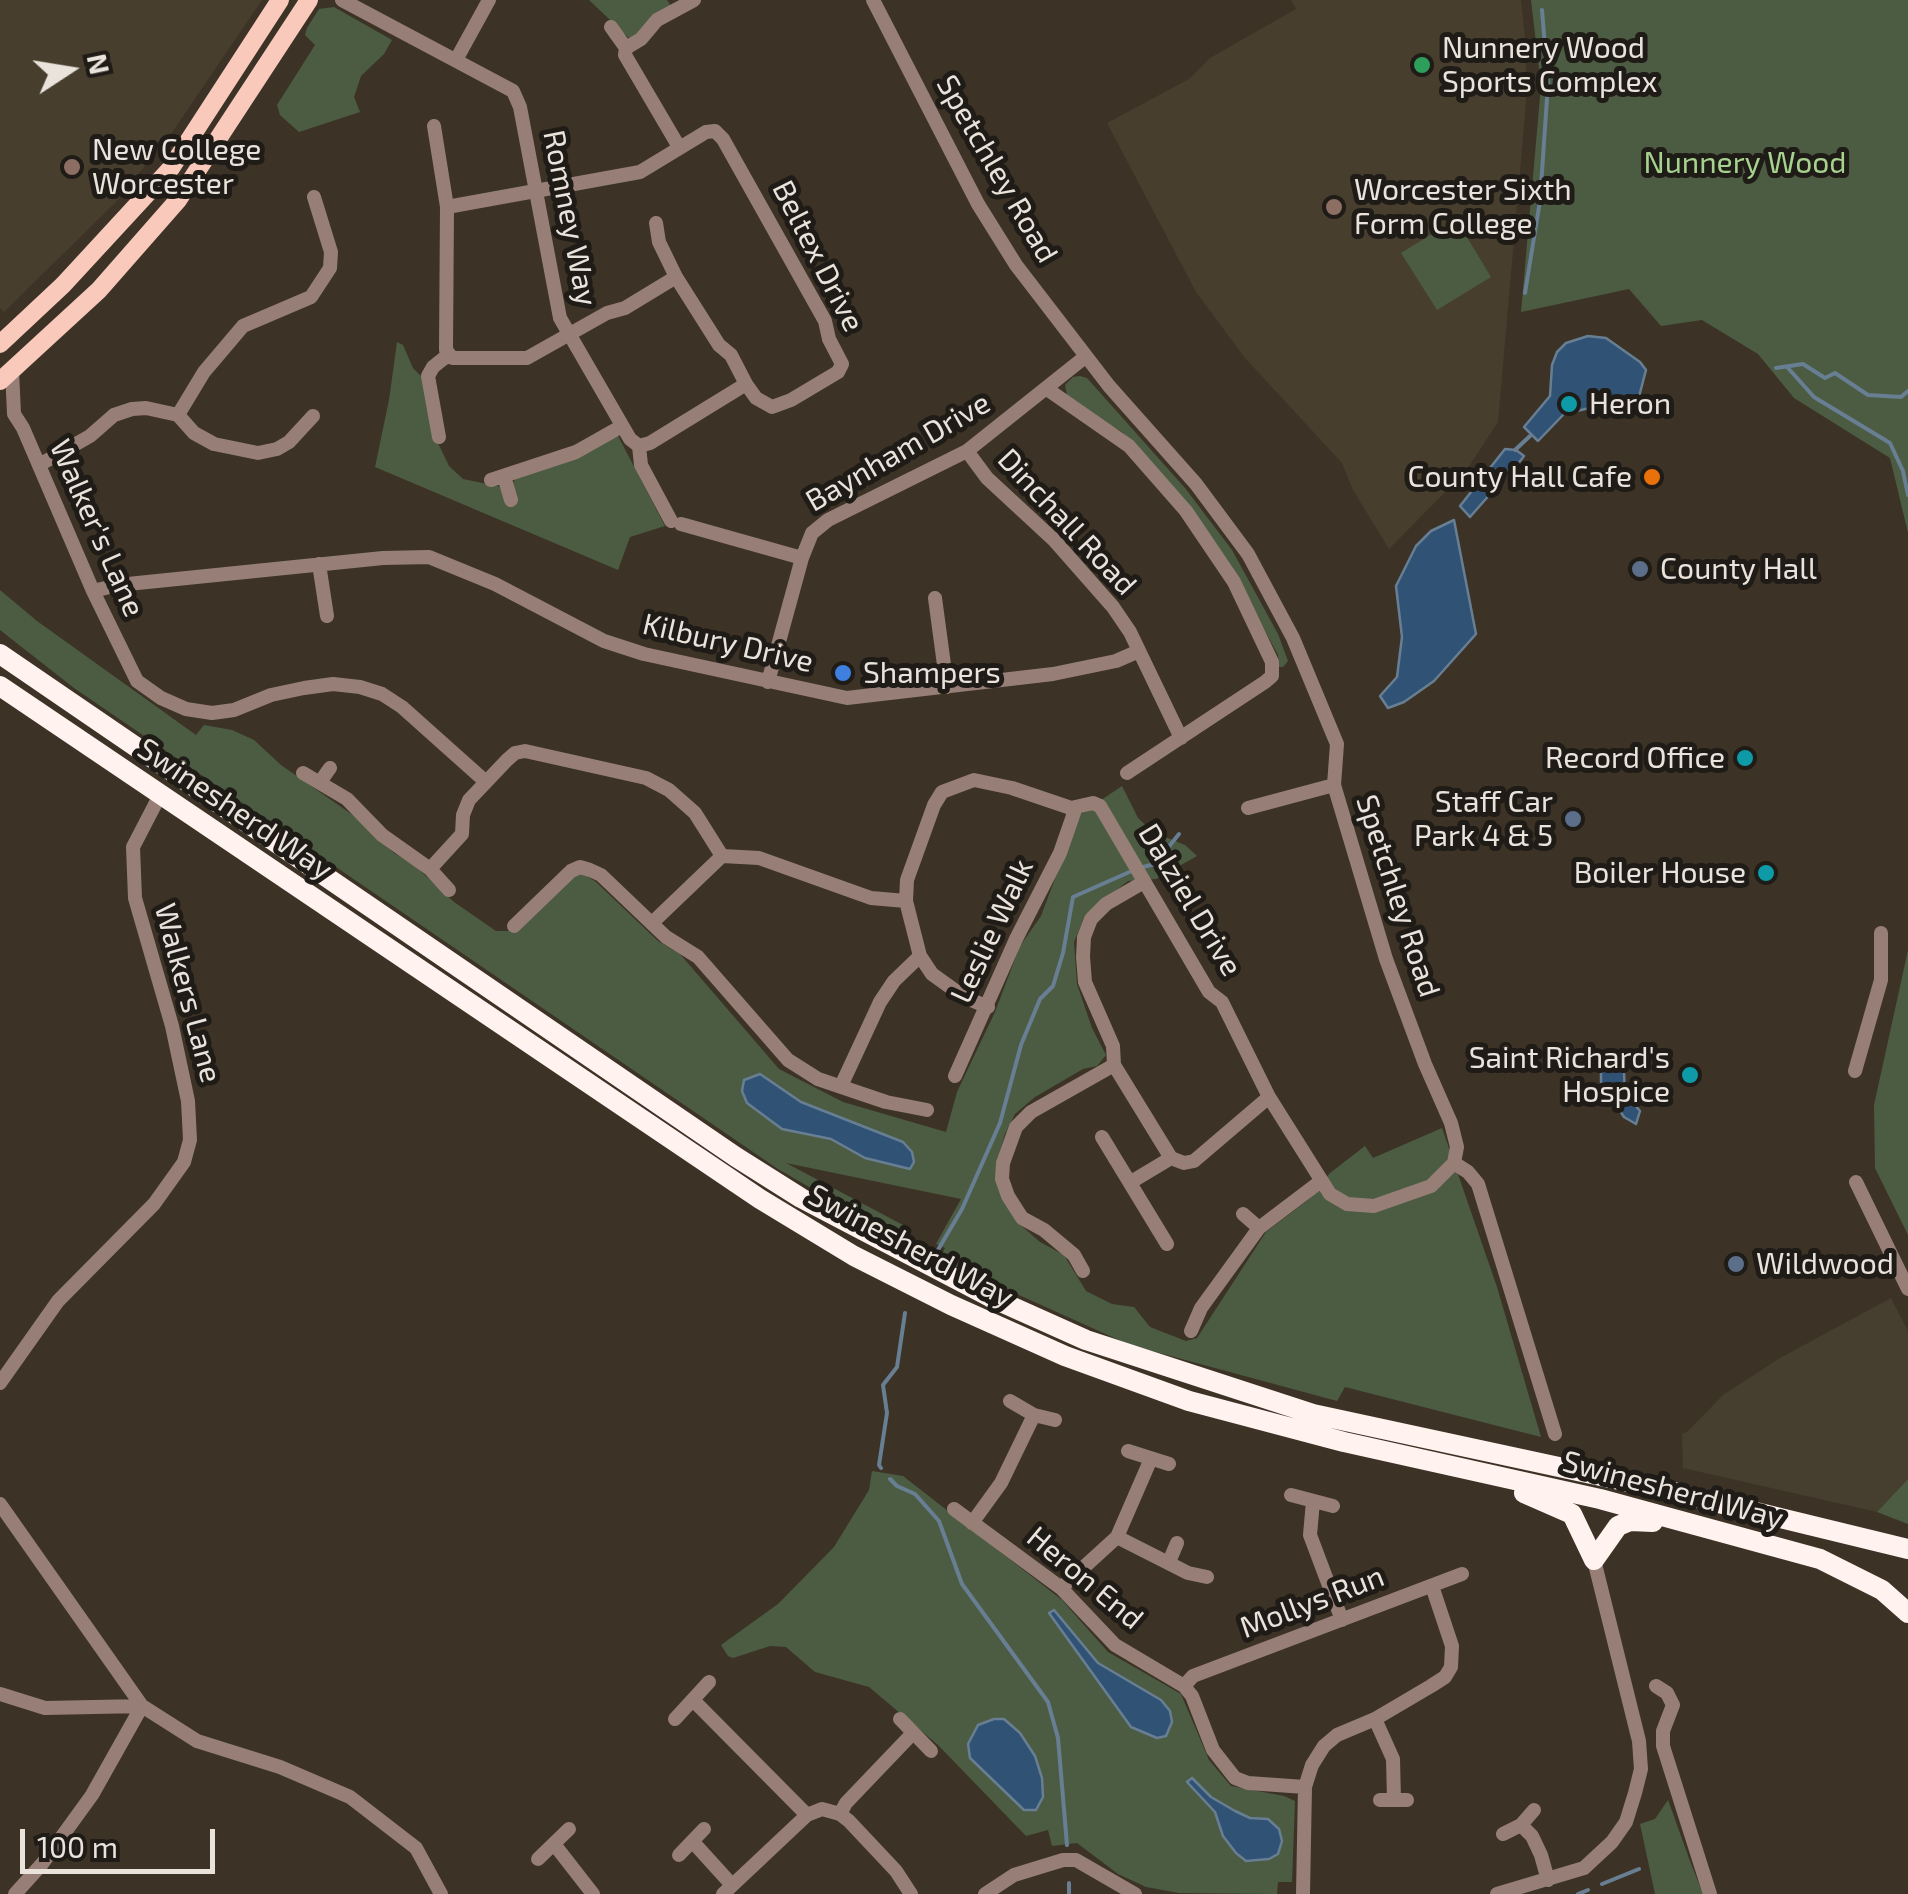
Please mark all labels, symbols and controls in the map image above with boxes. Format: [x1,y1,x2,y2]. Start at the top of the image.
north arrow [20,20,120,120]
place label: Nunnery Wood Sports Complex [1442,30,1657,100]
text: N [81,50,118,77]
marker: Nunnery Wood Sports Complex [1411,54,1433,76]
street label: Spetchley Road [929,69,1065,269]
street label: Romney Way [535,127,605,309]
place label: New College Worcester [92,132,261,202]
park label: Nunnery Wood [1644,145,1846,181]
marker: New College Worcester [61,156,83,178]
place label: Worcester Sixth Form College [1354,172,1572,242]
street label: Beltex Drive [765,174,871,338]
marker: Worcester Sixth Form College [1323,196,1345,218]
street label: Baynham Drive [800,385,996,519]
place label: Heron [1589,386,1671,422]
marker: Heron [1558,393,1580,415]
street label: Walker's Lane [42,434,152,622]
street label: Dinchall Road [990,441,1144,603]
place label: County Hall Cafe [1407,459,1632,495]
marker: County Hall Cafe [1641,466,1663,488]
place label: County Hall [1660,551,1817,587]
marker: County Hall [1629,558,1651,580]
street label: Kilbury Drive [639,606,817,680]
place label: Shampers [863,655,1001,691]
marker: Shampers [832,662,854,684]
street label: Swinesherd Way [131,731,339,887]
place label: Record Office [1545,740,1725,776]
marker: Record Office [1734,747,1756,769]
place label: Staff Car Park 4 & 5 [1414,784,1553,854]
street label: Spetchley Road [1348,790,1448,1002]
marker: Staff Car Park 4 & 5 [1562,808,1584,830]
street label: Dalziel Drive [1131,817,1249,983]
street label: Leslie Walk [943,853,1041,1009]
place label: Boiler House [1574,855,1746,891]
marker: Boiler House [1755,862,1777,884]
street label: Walkers Lane [147,900,229,1086]
place label: Saint Richard's Hospice [1469,1040,1670,1110]
marker: Saint Richard's Hospice [1679,1064,1701,1086]
street label: Swinesherd Way [802,1177,1020,1315]
place label: Wildwood [1756,1246,1894,1282]
marker: Wildwood [1725,1253,1747,1275]
street label: Swinesherd Way [1559,1443,1787,1537]
street label: Heron End [1020,1519,1150,1637]
street label: Mollys Run [1235,1558,1389,1646]
scale bar [25,1809,220,1871]
text: 100 m [37,1828,118,1864]

